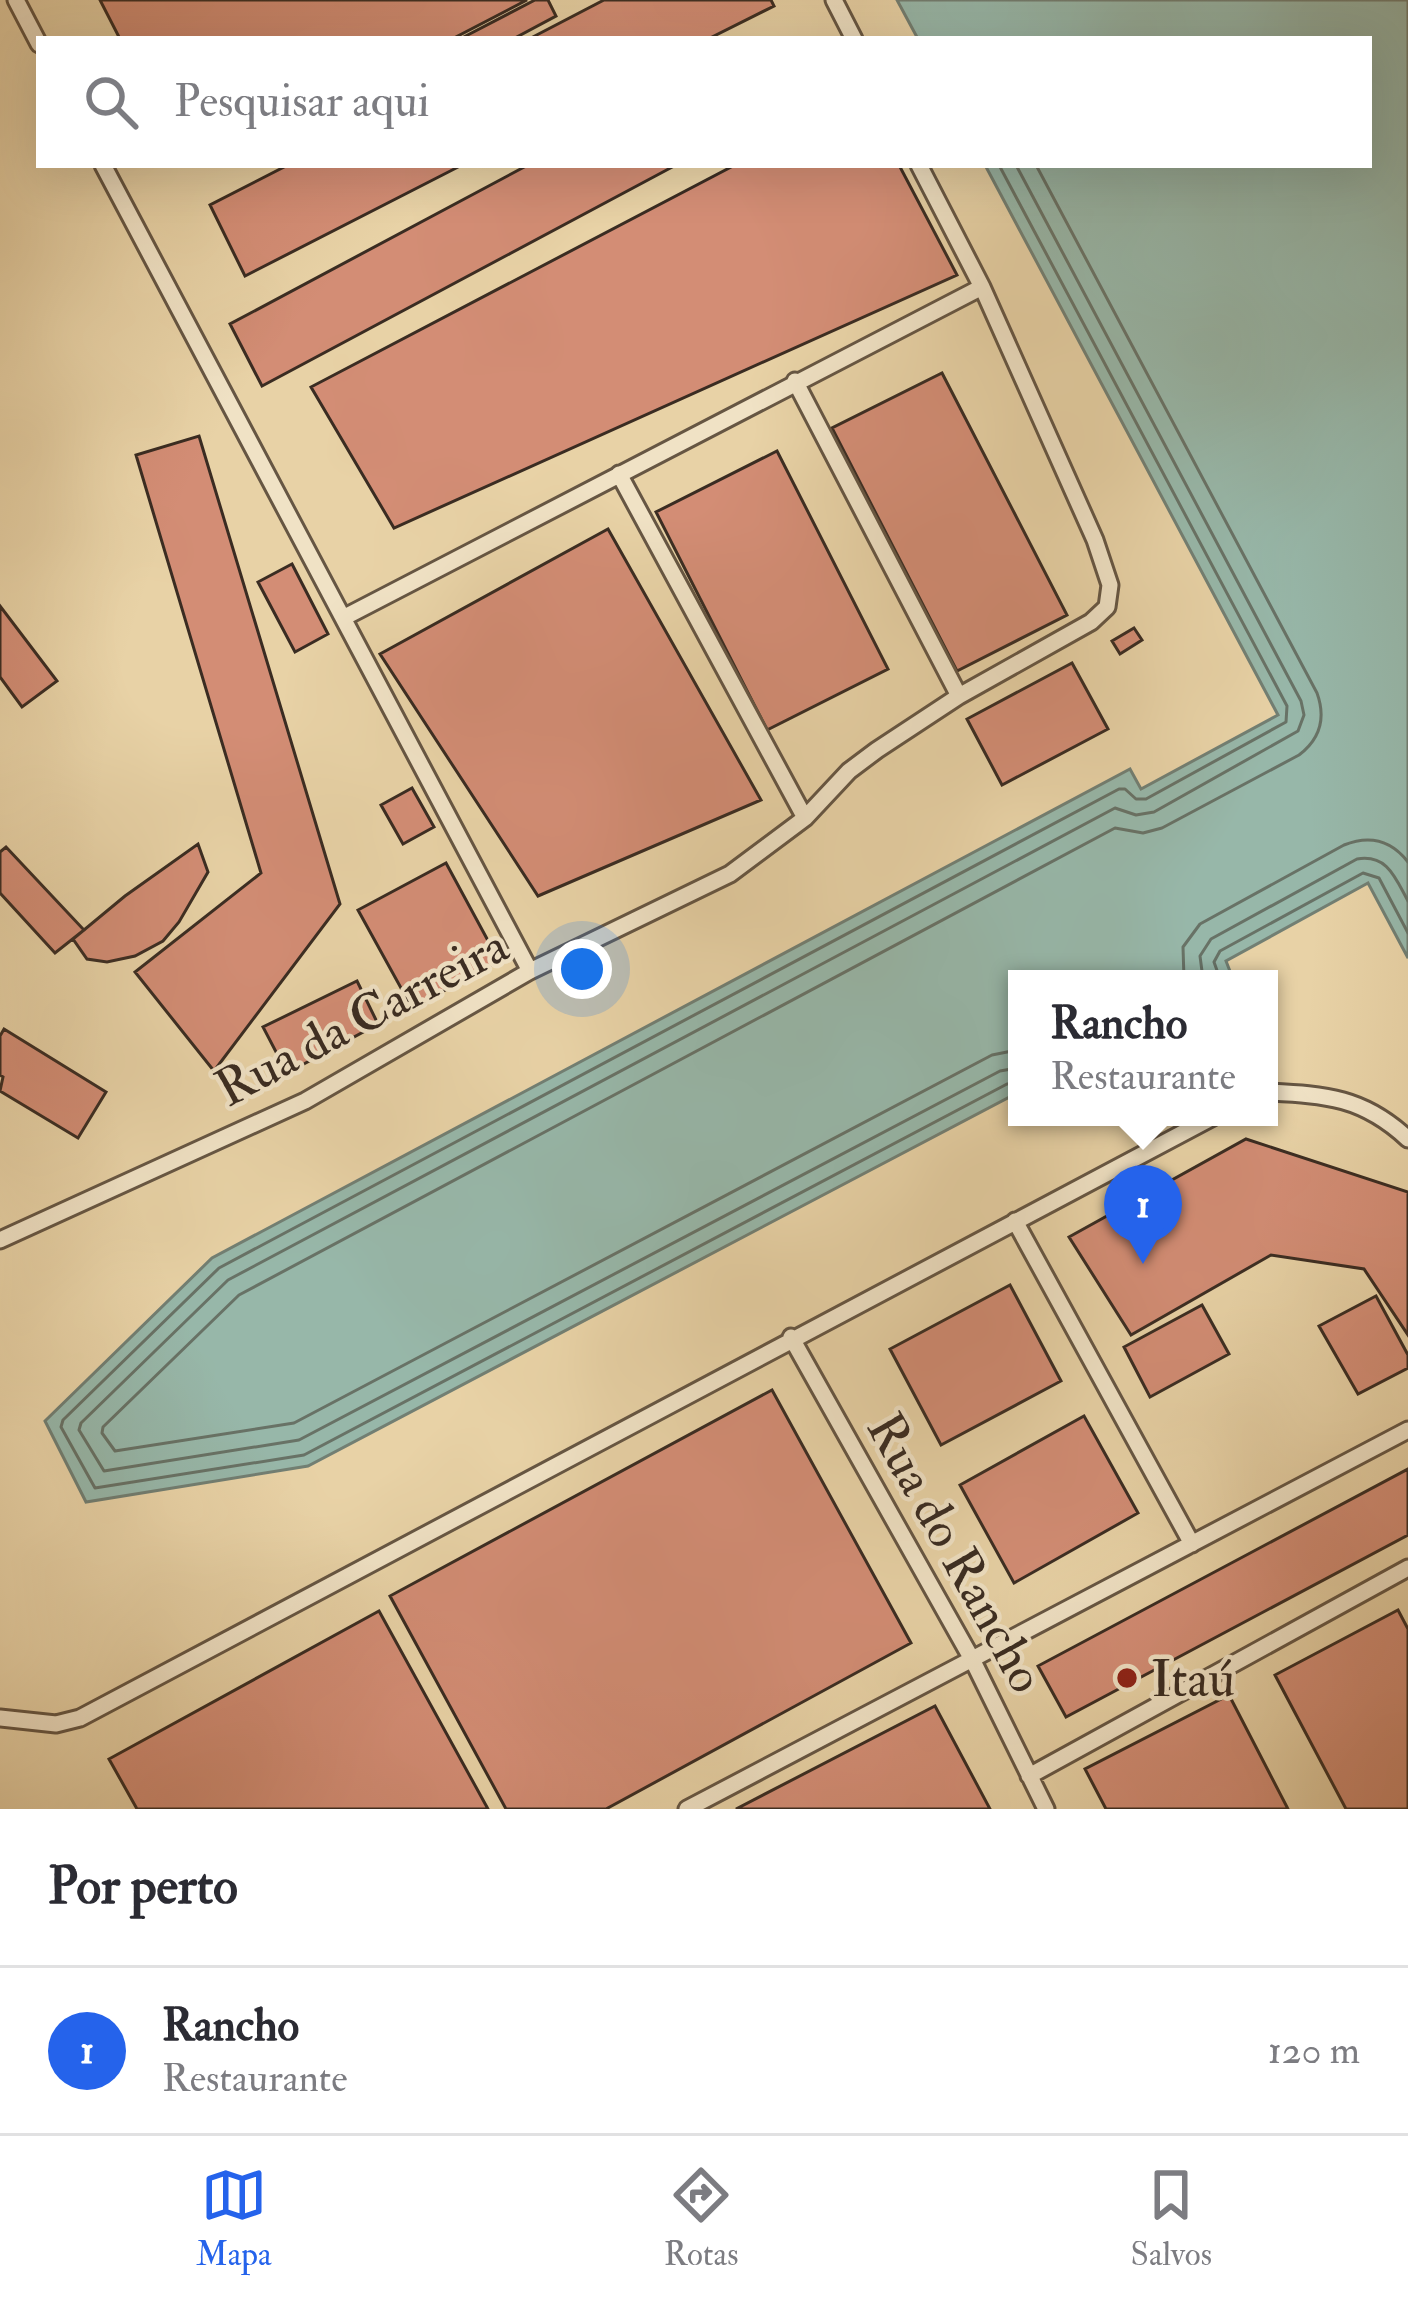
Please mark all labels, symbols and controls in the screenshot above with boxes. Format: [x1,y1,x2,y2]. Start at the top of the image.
search box [36,36,1372,168]
icon: search [78,69,144,135]
text: Pesquisar aqui [174,74,430,130]
street label: Rua da Carreira [205,914,520,1122]
your location [552,939,612,999]
popup [1008,970,1278,1126]
text: Rancho [1050,996,1187,1052]
text: Restaurante [1050,1052,1236,1101]
pin: 1 [1104,1165,1182,1264]
street label: Rua do Rancho [852,1402,1058,1704]
place label: Itaú [1151,1648,1235,1712]
marker: Itaú [1114,1665,1140,1691]
text: Por perto [48,1855,238,1919]
text: Rancho [162,1998,299,2054]
text: 1 [80,2026,94,2075]
text: 120 m [1268,2026,1360,2075]
text: Restaurante [162,2054,348,2103]
tab: Mapa [196,2162,272,2275]
tab: Rotas [664,2162,738,2275]
tab: Salvos [1131,2162,1212,2275]

